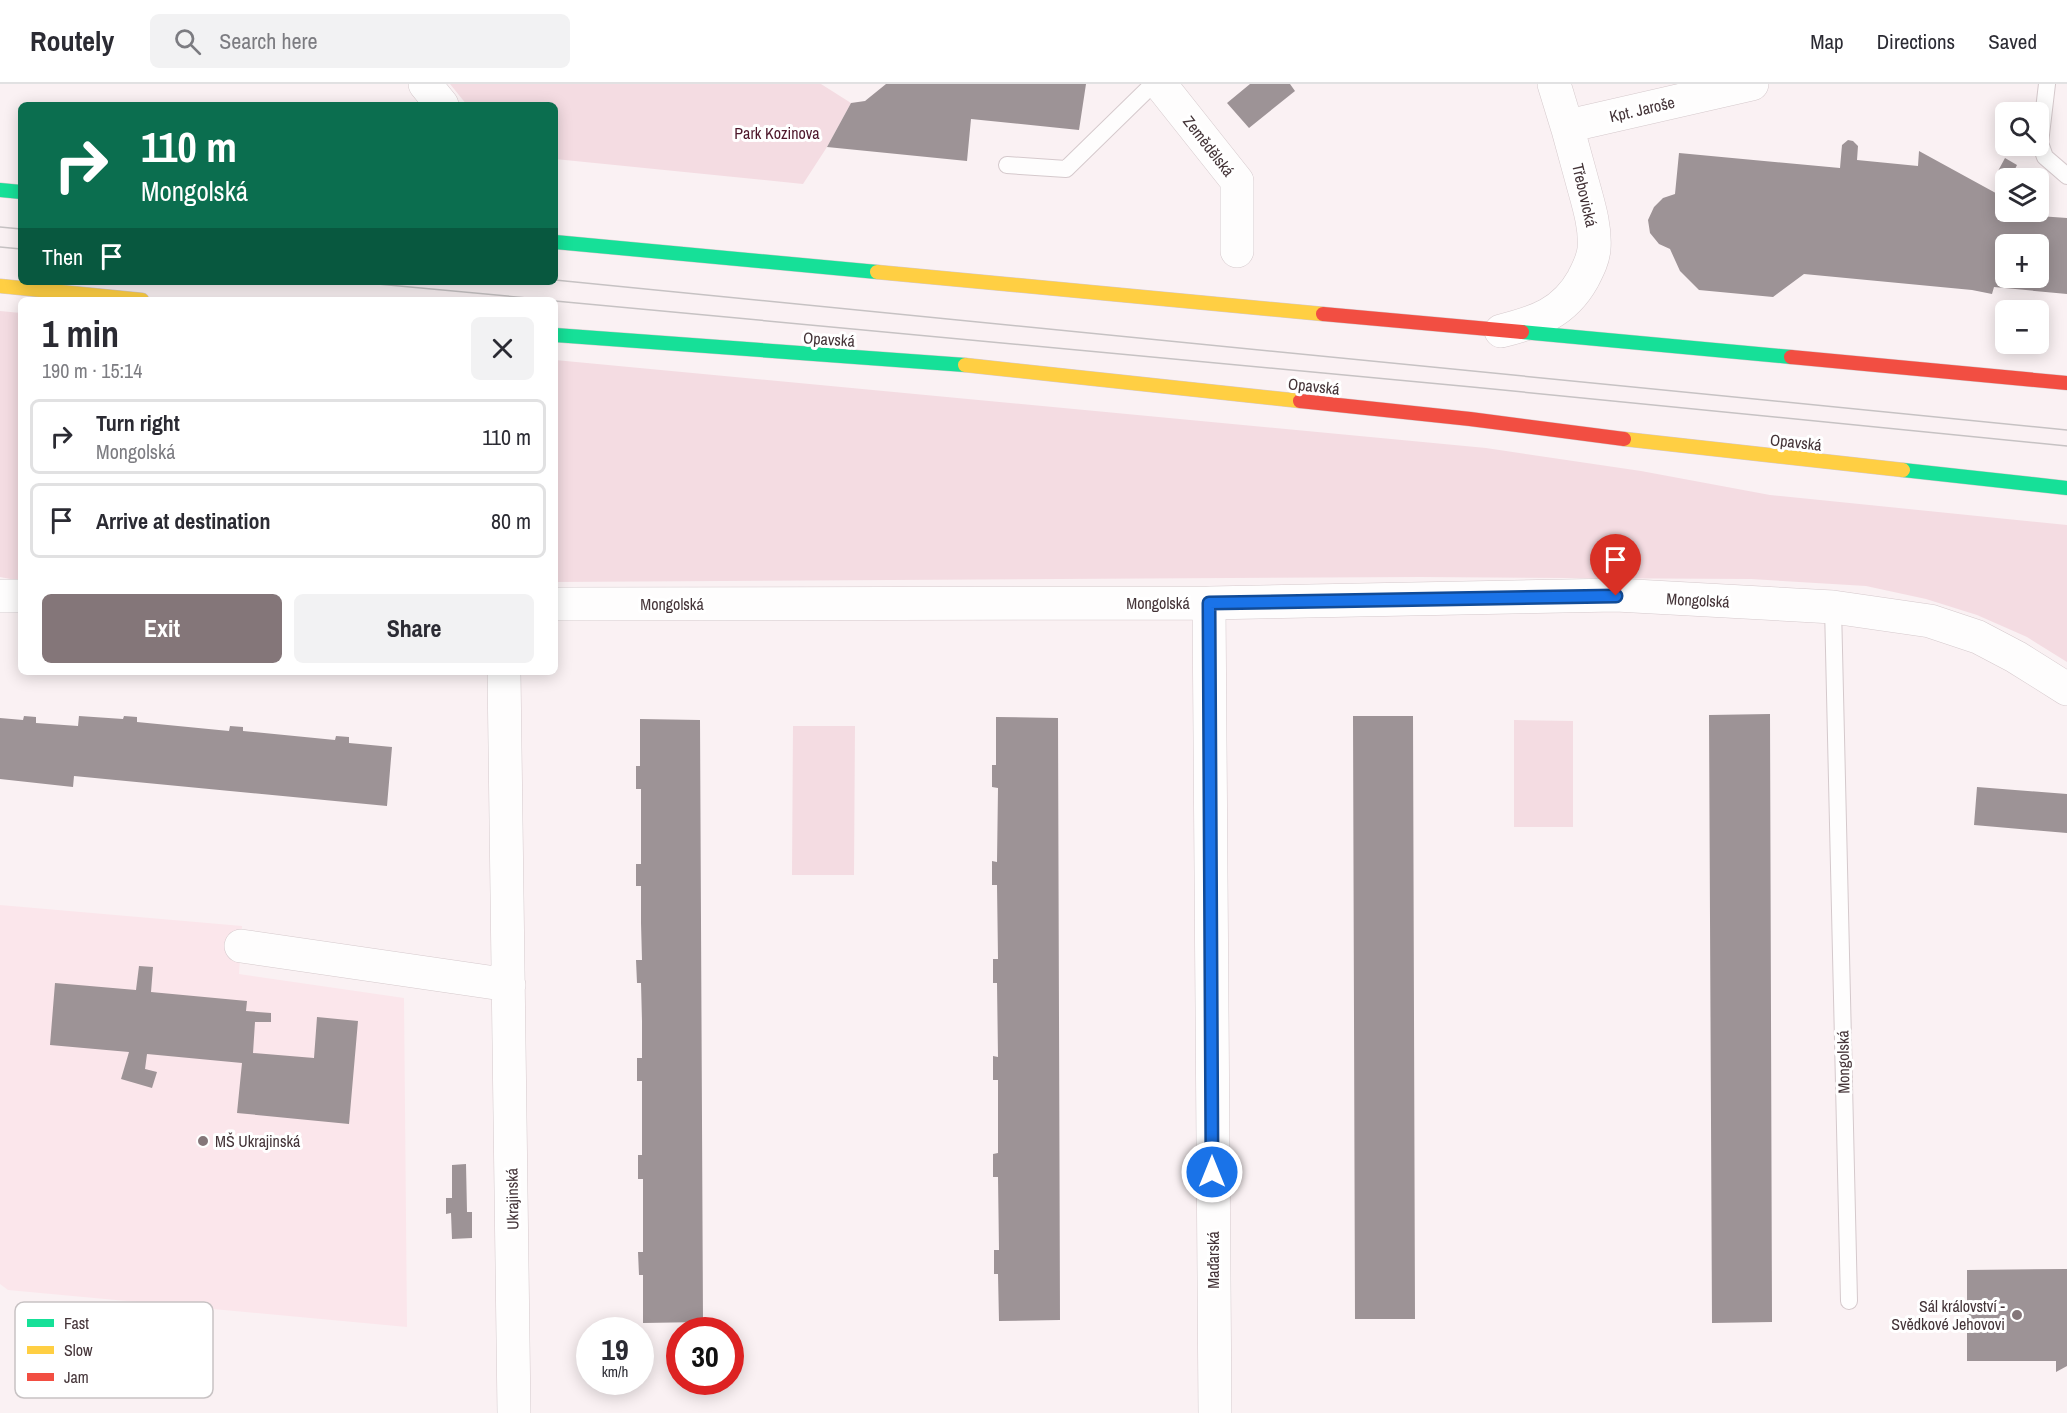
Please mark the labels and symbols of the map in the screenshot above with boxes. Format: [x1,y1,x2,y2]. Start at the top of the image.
street label: Kpt. Jaroše [1607,91,1677,127]
street label: Zemědělská [1178,111,1240,181]
park label: Park Kozinova [734,122,820,144]
street label: Třebovická [1567,161,1603,230]
street label: Opavská [802,326,856,352]
street label: Opavská [1287,372,1342,400]
street label: Opavská [1769,428,1824,456]
pin [1590,534,1641,596]
street label: Mongolská [1666,587,1731,613]
street label: Mongolská [1126,592,1190,614]
street label: Mongolská [640,593,704,615]
street label: Mongolská [1831,1029,1855,1094]
place label: MŠ Ukrajinská [215,1130,301,1152]
marker: MŠ Ukrajinská [196,1134,210,1148]
position arrow [1180,1140,1244,1204]
street label: Ukrajinská [500,1167,524,1230]
street label: Maďarská [1202,1231,1224,1289]
place label: Sál království - Svědkové Jehovovi [1891,1295,2006,1335]
legend [15,1302,213,1398]
marker: Sál království - Svědkové Jehovovi [2010,1308,2024,1322]
text: Fast [64,1312,89,1334]
speed limit sign: 30 [666,1317,744,1395]
text: Slow [64,1339,93,1361]
text: Jam [64,1366,89,1388]

